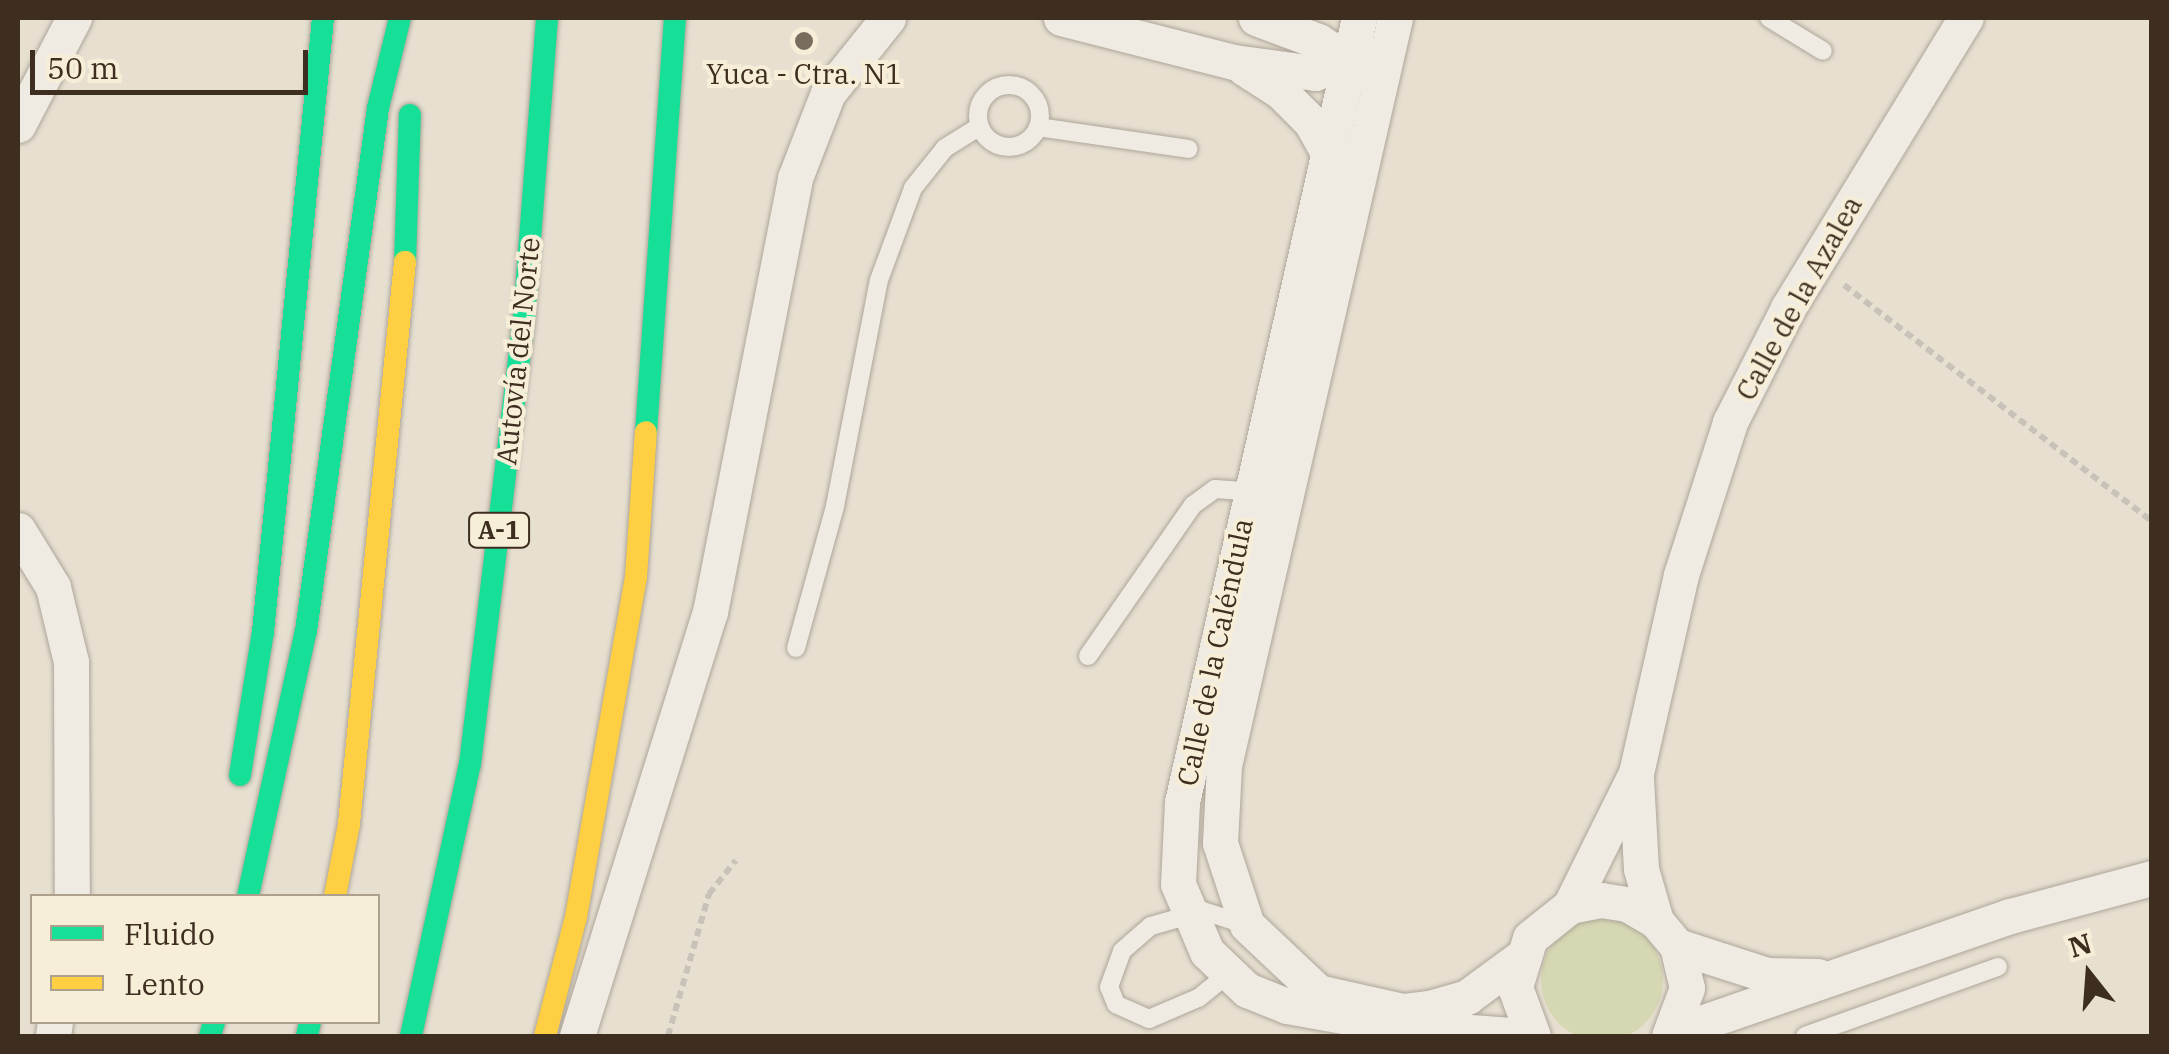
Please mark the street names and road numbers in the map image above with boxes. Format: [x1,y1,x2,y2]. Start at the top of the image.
street label: Calle de la Azalea [1729,190,1869,406]
street label: Autovía del Norte [489,235,547,467]
road number: A-1 [466,510,532,550]
street label: Calle de la Caléndula [1170,515,1260,789]

